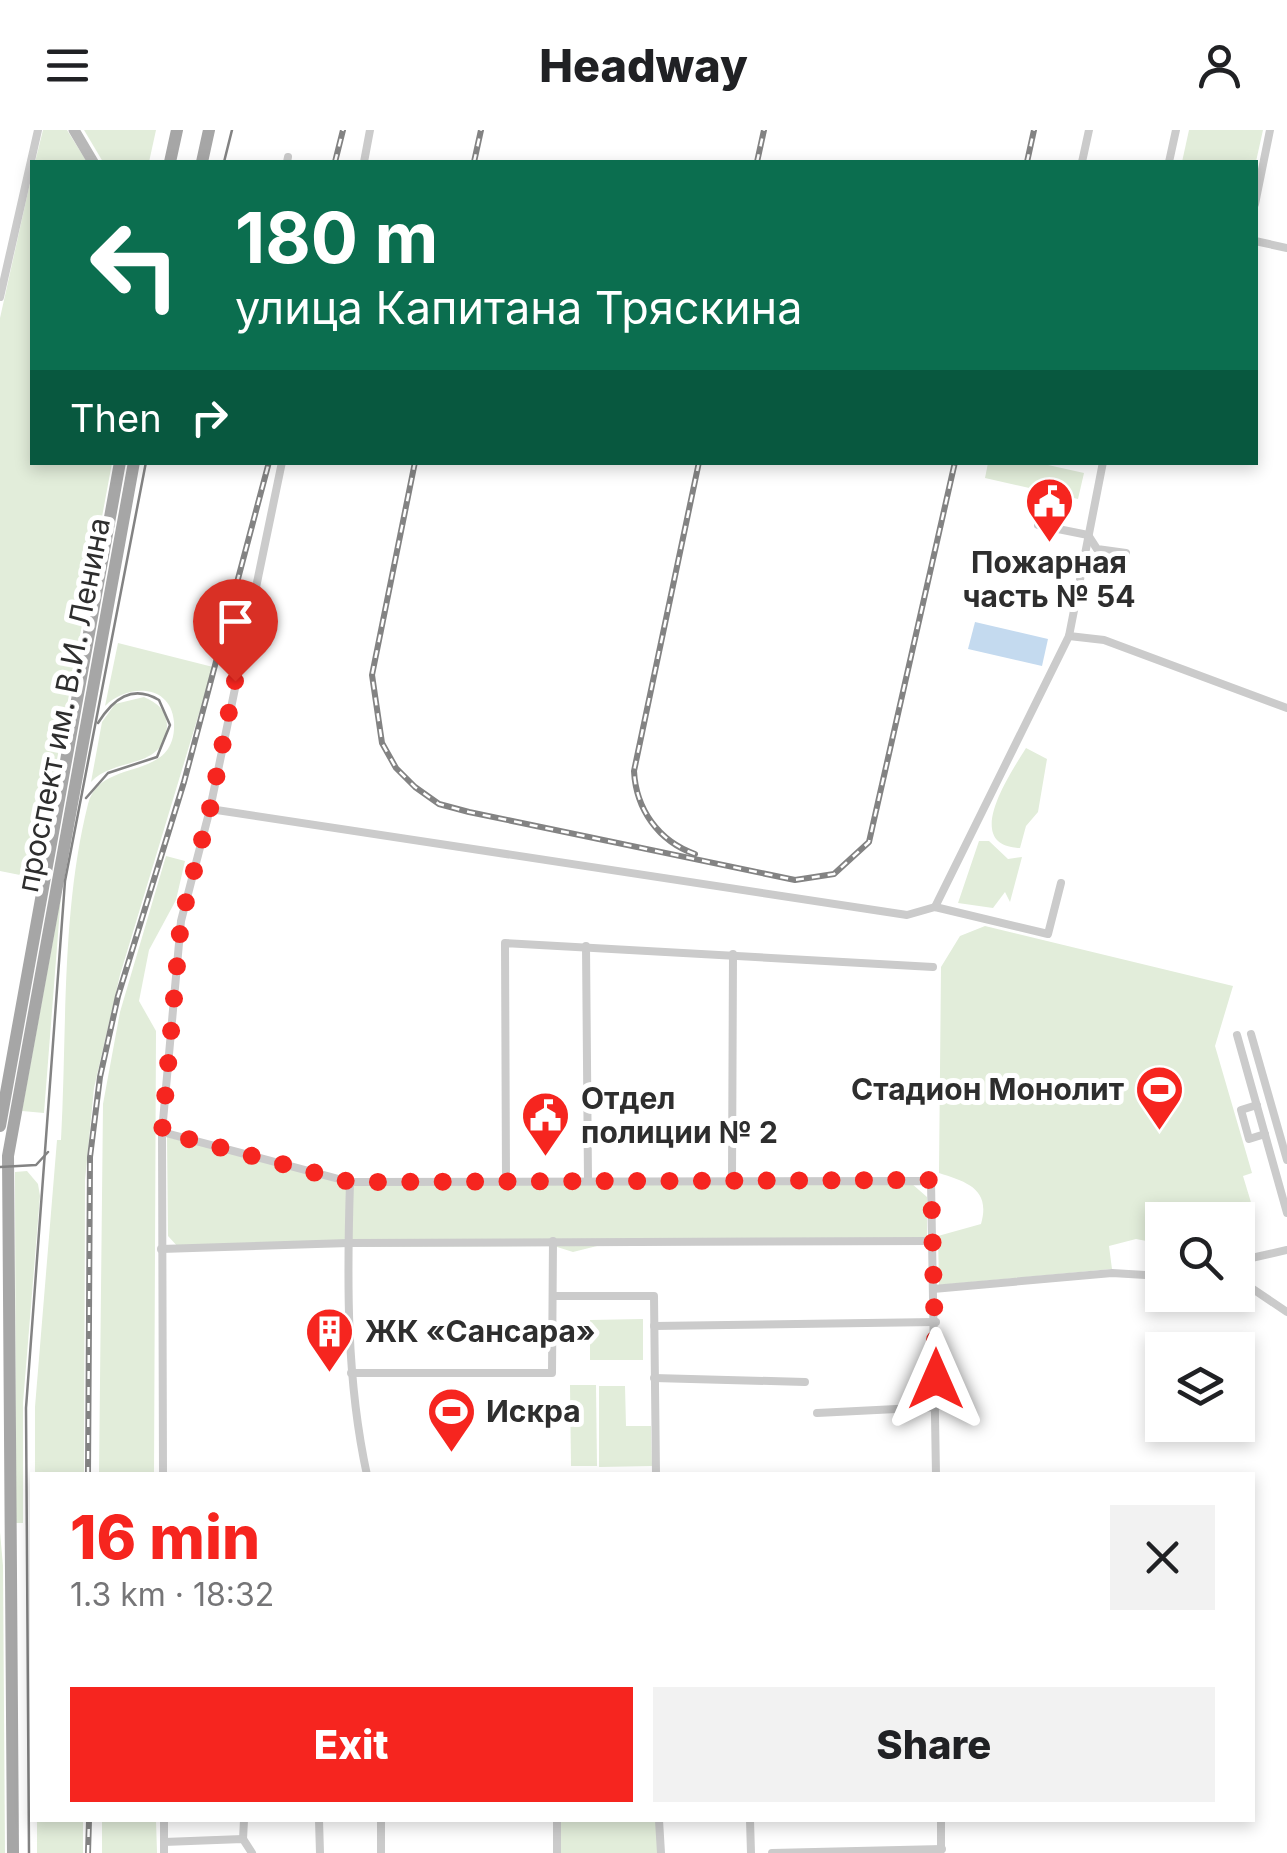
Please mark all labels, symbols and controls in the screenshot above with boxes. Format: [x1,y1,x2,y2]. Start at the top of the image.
icon: menu [40,38,95,93]
text: Headway [539,38,748,93]
icon: person [1192,38,1247,93]
text: 180 m [235,195,438,280]
icon: left [70,200,200,330]
text: улица Капитана Тряскина [235,280,802,335]
icon: right [182,390,237,445]
text: Then [70,395,162,441]
public building icon: Пожарная часть № 54 [1023,476,1075,544]
street label: проспект им. В.И. Ленина [9,514,117,895]
place label: Пожарная часть № 54 [962,544,1136,614]
pin [193,579,278,682]
icon: arrive [208,594,263,649]
sports icon: Стадион Монолит [1133,1064,1185,1132]
place label: Стадион Монолит [851,1071,1124,1107]
place label: Отдел полиции № 2 [581,1080,778,1150]
public building icon: Отдел полиции № 2 [520,1090,572,1158]
map controls [1145,1202,1255,1442]
button: search [1145,1202,1255,1312]
building icon: ЖК «Сансара» [304,1306,356,1374]
place label: ЖК «Сансара» [365,1313,596,1349]
position arrow [884,1327,988,1431]
button: layers [1145,1332,1255,1442]
sports icon: Искра [425,1386,477,1454]
place label: Искра [486,1393,581,1429]
text: 16 min [70,1501,260,1573]
button: close [1110,1505,1215,1610]
text: 1.3 km · 18:32 [70,1575,274,1614]
button: Exit [70,1687,633,1802]
button: Share [653,1687,1215,1802]

